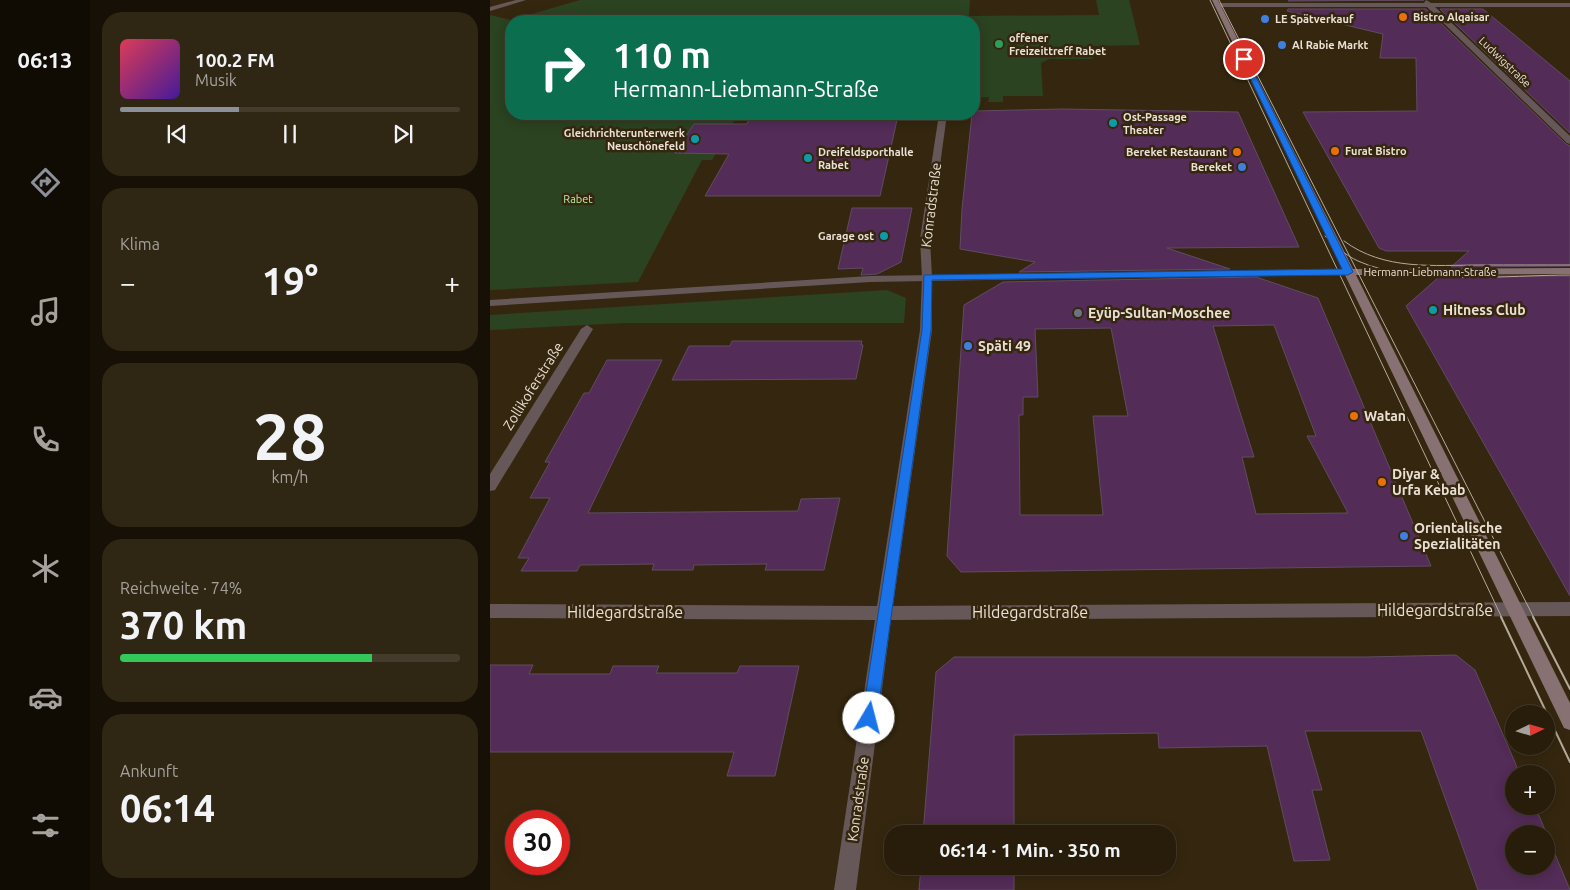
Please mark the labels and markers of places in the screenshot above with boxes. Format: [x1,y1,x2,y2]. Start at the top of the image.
marker: Bistro Alqaisar [1397,11,1409,23]
place label: Bistro Alqaisar [1413,11,1490,23]
marker: LE Spätverkauf [1259,13,1271,25]
place label: LE Spätverkauf [1275,13,1354,25]
place label: offener Freizeittreff Rabet [1009,32,1106,57]
marker: offener Freizeittreff Rabet [993,38,1005,50]
pin [1223,38,1265,80]
marker: Al Rabie Markt [1276,39,1288,51]
place label: Al Rabie Markt [1292,39,1369,51]
place label: Ost-Passage Theater [1123,111,1187,136]
marker: Ost-Passage Theater [1107,117,1119,129]
place label: Gleichrichterunterwerk Neuschönefeld [564,127,686,152]
marker: Gleichrichterunterwerk Neuschönefeld [689,133,701,145]
marker: Furat Bistro [1329,145,1341,157]
place label: Furat Bistro [1345,145,1407,157]
place label: Dreifeldsporthalle Rabet [818,146,914,171]
place label: Bereket Restaurant [1126,146,1227,158]
marker: Bereket Restaurant [1231,146,1243,158]
marker: Dreifeldsporthalle Rabet [802,152,814,164]
place label: Bereket [1191,161,1232,173]
marker: Bereket [1236,161,1248,173]
place label: Garage ost [818,230,874,242]
marker: Garage ost [878,230,890,242]
place label: Hitness Club [1443,302,1526,318]
marker: Hitness Club [1427,304,1439,316]
place label: Eyüp-Sultan-Moschee [1088,305,1230,321]
marker: Eyüp-Sultan-Moschee [1072,307,1084,319]
place label: Späti 49 [978,338,1031,354]
marker: Späti 49 [962,340,974,352]
place label: Watan [1364,408,1406,424]
marker: Watan [1348,410,1360,422]
place label: Diyar & Urfa Kebab [1392,466,1465,498]
marker: Diyar & Urfa Kebab [1376,476,1388,488]
place label: Orientalische Spezialitäten [1414,520,1502,552]
marker: Orientalische Spezialitäten [1398,530,1410,542]

